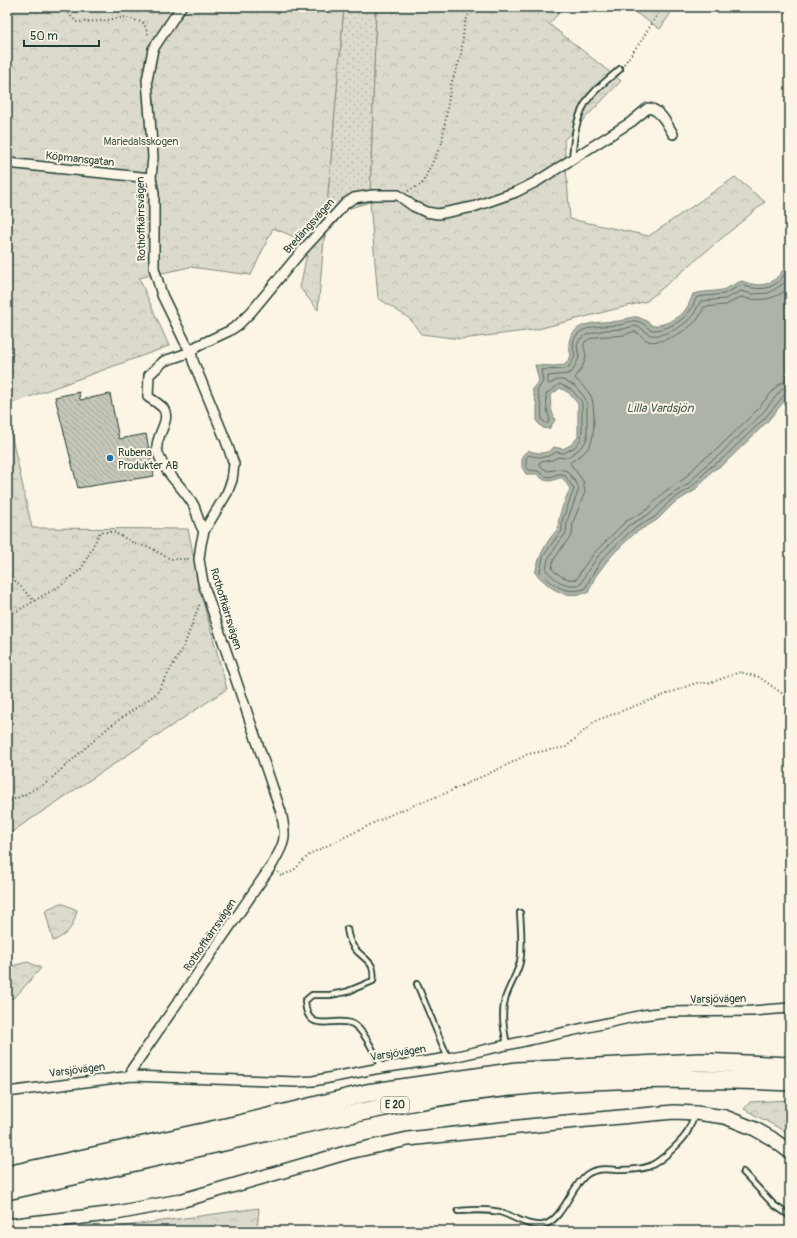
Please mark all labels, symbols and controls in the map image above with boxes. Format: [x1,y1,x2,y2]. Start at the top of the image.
scale bar [24,22,99,48]
text: 50 m [30,29,58,44]
park label: Mariedalsskogen [104,135,178,148]
street label: Köpmansgatan [45,149,115,169]
street label: Rothoffkärrsvägen [134,177,148,261]
street label: Bredängsvägen [281,196,337,256]
water label: Lilla Vardsjön [627,401,695,416]
place label: Rubena Produkter AB [118,446,178,472]
marker: Rubena Produkter AB [105,453,115,463]
street label: Rothoffkärrsvägen [207,567,245,651]
street label: Rothoffkärrsvägen [181,896,239,974]
street label: Varsjövägen [690,992,746,1006]
street label: Varsjövägen [369,1042,427,1064]
street label: Varsjövägen [48,1060,106,1080]
road number: E 20 [381,1097,409,1113]

